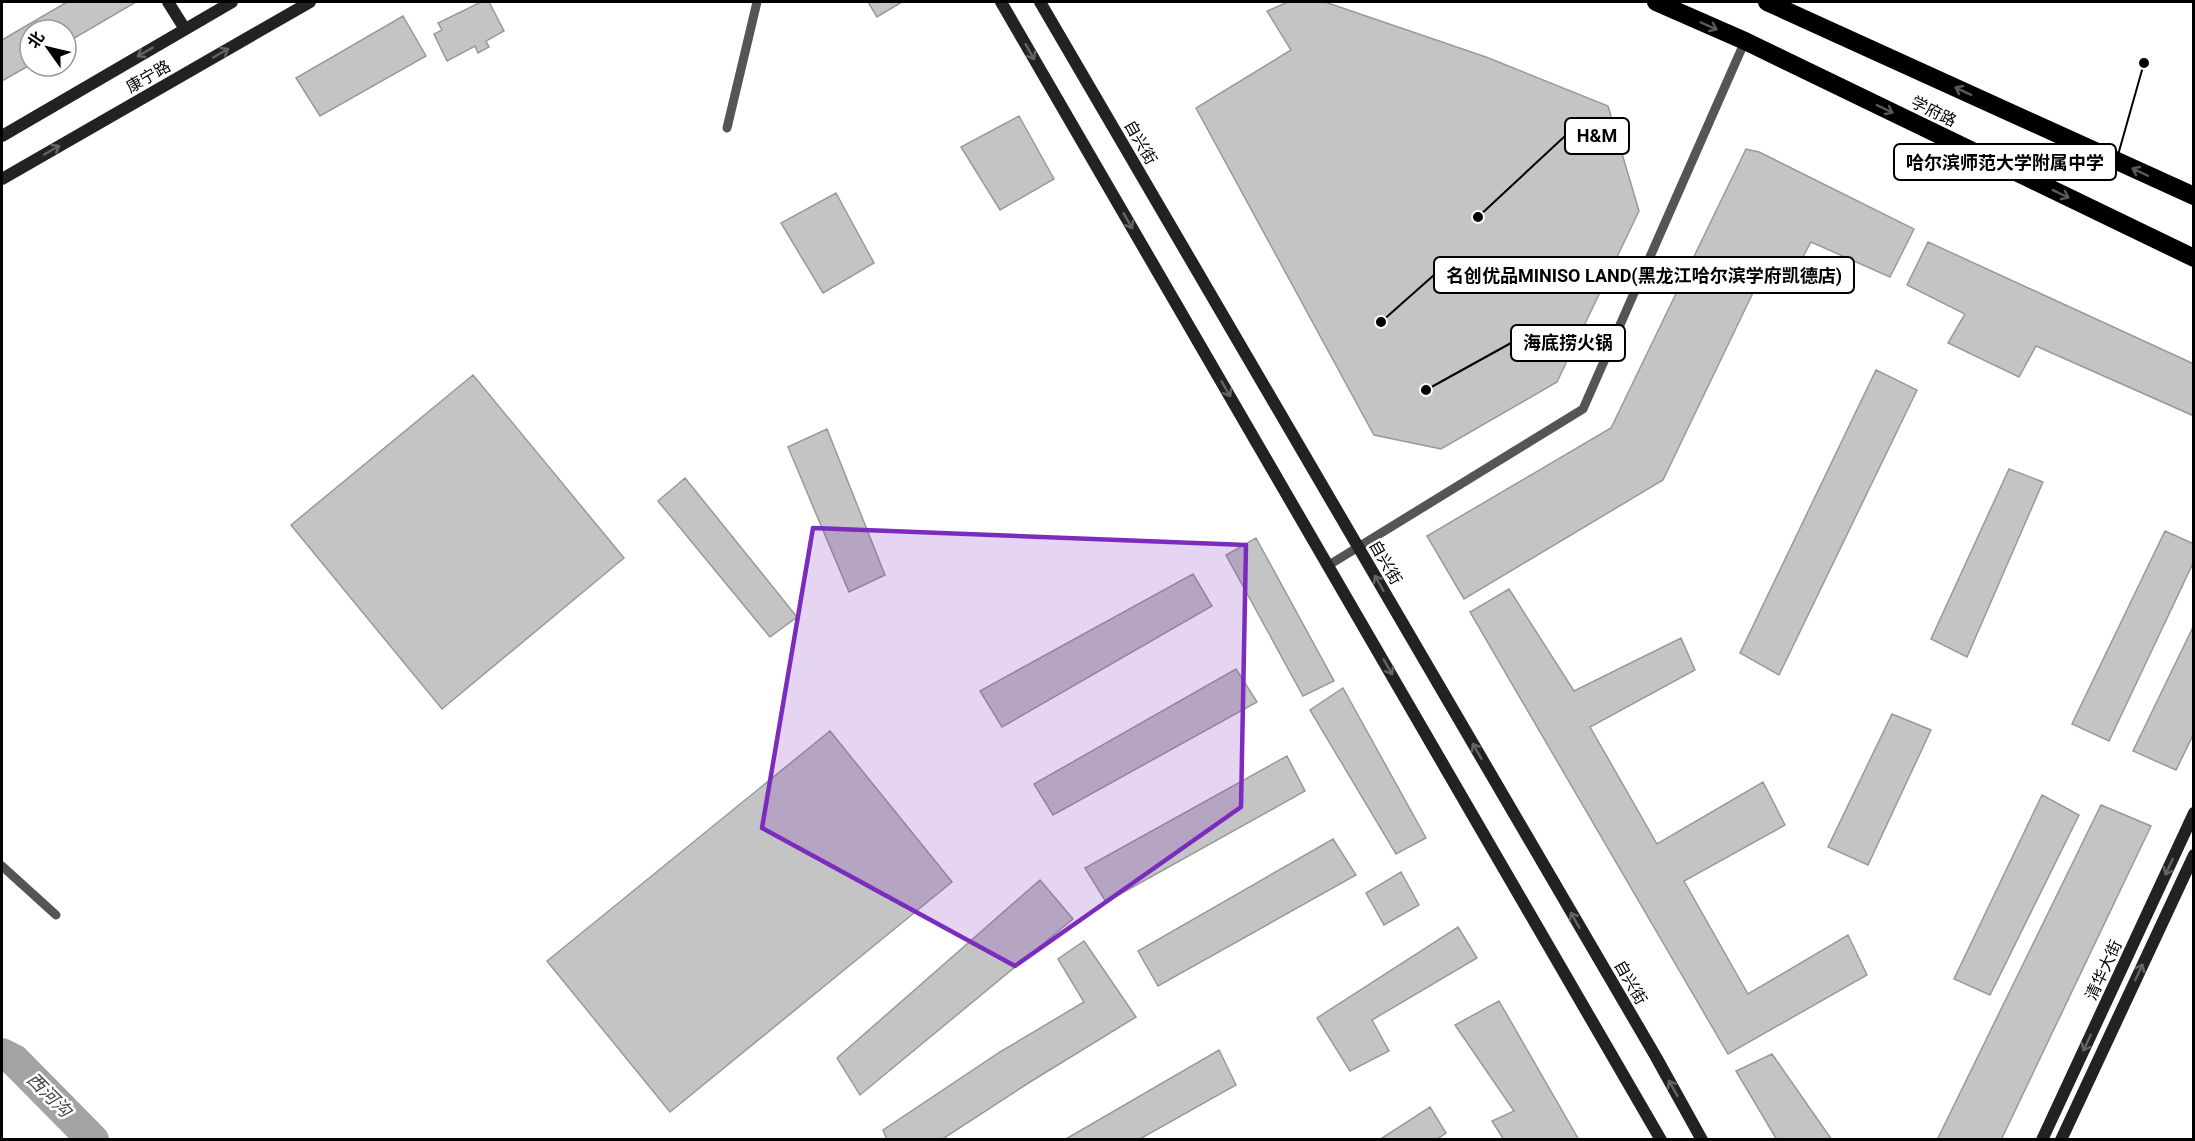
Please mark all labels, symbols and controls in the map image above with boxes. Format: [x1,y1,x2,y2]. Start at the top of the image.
north arrow [18,18,78,78]
one-way arrow [1700,20,1718,32]
text: 北 [24,28,48,52]
one-way arrow [1025,43,1037,60]
one-way arrow [137,47,154,59]
one-way arrow [212,47,229,59]
street label: 康宁路 [123,56,174,97]
one-way arrow [1954,84,1972,96]
street label: 学府路 [1908,92,1960,131]
one-way arrow [1876,104,1894,116]
street label: 自兴街 [1120,117,1161,168]
callout: H&M [1565,118,1629,154]
text: H&M [1577,125,1617,146]
one-way arrow [43,144,60,156]
callout: 哈尔滨师范大学附属中学 [1894,144,2116,180]
text: 哈尔滨师范大学附属中学 [1906,152,2104,173]
one-way arrow [2132,165,2150,177]
one-way arrow [2052,188,2070,200]
one-way arrow [1123,212,1135,229]
callout: 名创优品MINISO LAND(黑龙江哈尔滨学府凯德店) [1434,257,1854,293]
text: 名创优品MINISO LAND(黑龙江哈尔滨学府凯德店) [1446,265,1842,287]
callout: 海底捞火锅 [1511,325,1625,361]
text: 海底捞火锅 [1523,332,1613,353]
one-way arrow [1221,380,1233,397]
street label: 自兴街 [1365,537,1406,588]
one-way arrow [1372,575,1384,592]
one-way arrow [1382,658,1394,675]
one-way arrow [1471,743,1483,760]
one-way arrow [2162,857,2174,875]
one-way arrow [1569,912,1581,929]
street label: 清华大街 [2081,937,2126,1003]
street label: 自兴街 [1610,957,1651,1008]
one-way arrow [2133,964,2145,982]
one-way arrow [2080,1034,2092,1052]
water label: 西河沟 [23,1068,77,1123]
one-way arrow [1667,1080,1678,1098]

